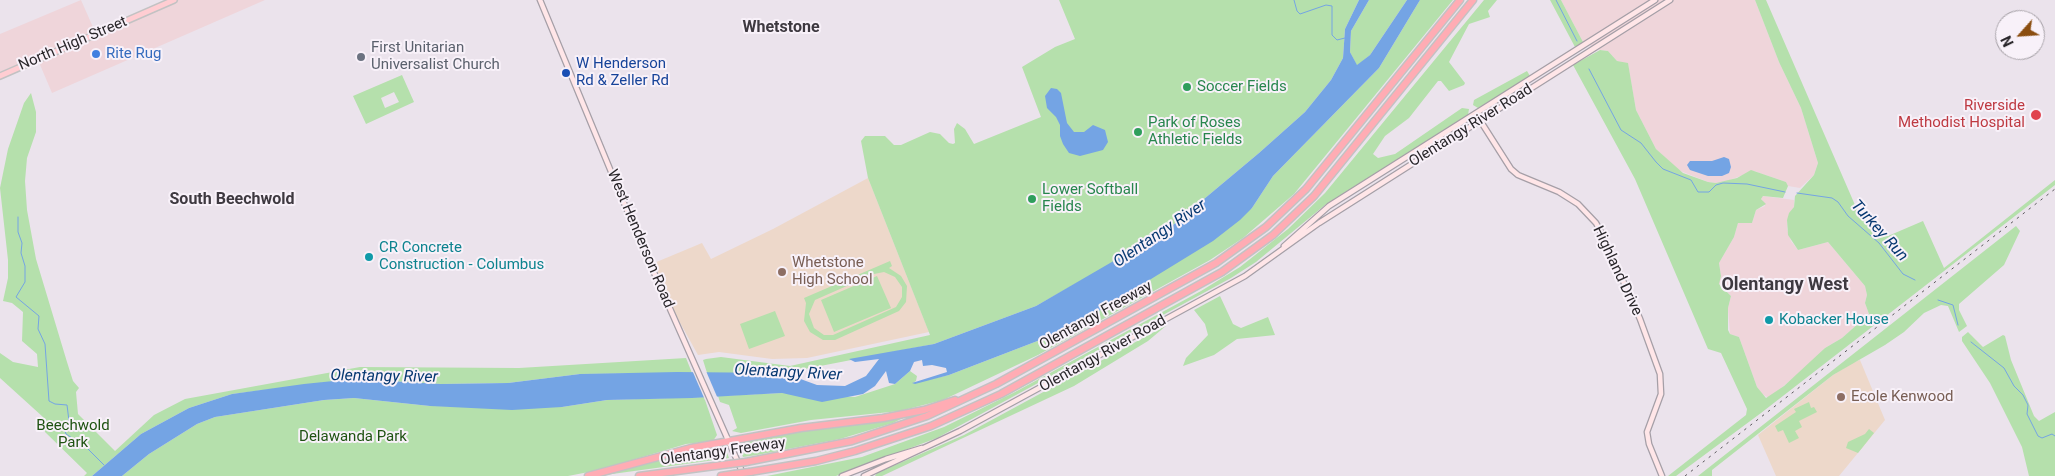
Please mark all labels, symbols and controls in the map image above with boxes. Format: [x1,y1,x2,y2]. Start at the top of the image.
north arrow [1995,10,2045,60]
street label: North High Street [16,13,130,75]
district label: Whetstone [742,18,820,38]
text: N [1998,33,2017,49]
place label: First Unitarian Universalist Church [371,39,500,74]
place label: Rite Rug [106,45,161,63]
marker: Rite Rug [90,48,102,60]
marker: First Unitarian Universalist Church [355,51,367,63]
place label: W Henderson Rd & Zeller Rd [576,55,669,90]
marker: W Henderson Rd & Zeller Rd [560,67,572,79]
place label: Soccer Fields [1197,78,1287,96]
marker: Soccer Fields [1181,81,1193,93]
street label: Olentangy River Road [1406,81,1536,171]
place label: Riverside Methodist Hospital [1898,97,2025,132]
marker: Riverside Methodist Hospital [2029,108,2043,122]
place label: Park of Roses Athletic Fields [1148,114,1242,149]
marker: Park of Roses Athletic Fields [1132,126,1144,138]
street label: West Henderson Road [603,167,677,311]
place label: Lower Softball Fields [1042,181,1138,216]
district label: South Beechwold [169,190,295,210]
marker: Lower Softball Fields [1026,193,1038,205]
water label: Olentangy River [1110,196,1210,272]
water label: Turkey Run [1846,196,1912,266]
street label: Highland Drive [1588,223,1646,319]
place label: CR Concrete Construction - Columbus [379,239,544,274]
marker: CR Concrete Construction - Columbus [363,251,375,263]
place label: Whetstone High School [792,254,873,289]
marker: Whetstone High School [776,266,788,278]
district label: Olentangy West [1721,274,1849,296]
street label: Olentangy Freeway [1036,278,1156,354]
place label: Kobacker House [1779,311,1889,329]
street label: Olentangy River Road [1037,312,1169,396]
marker: Kobacker House [1763,314,1775,326]
water label: Olentangy River [734,361,842,385]
water label: Olentangy River [330,366,438,388]
place label: Ecole Kenwood [1851,388,1953,406]
marker: Ecole Kenwood [1835,391,1847,403]
park label: Beechwold Park [36,417,110,452]
park label: Delawanda Park [299,428,407,446]
street label: Olentangy Freeway [659,434,787,470]

